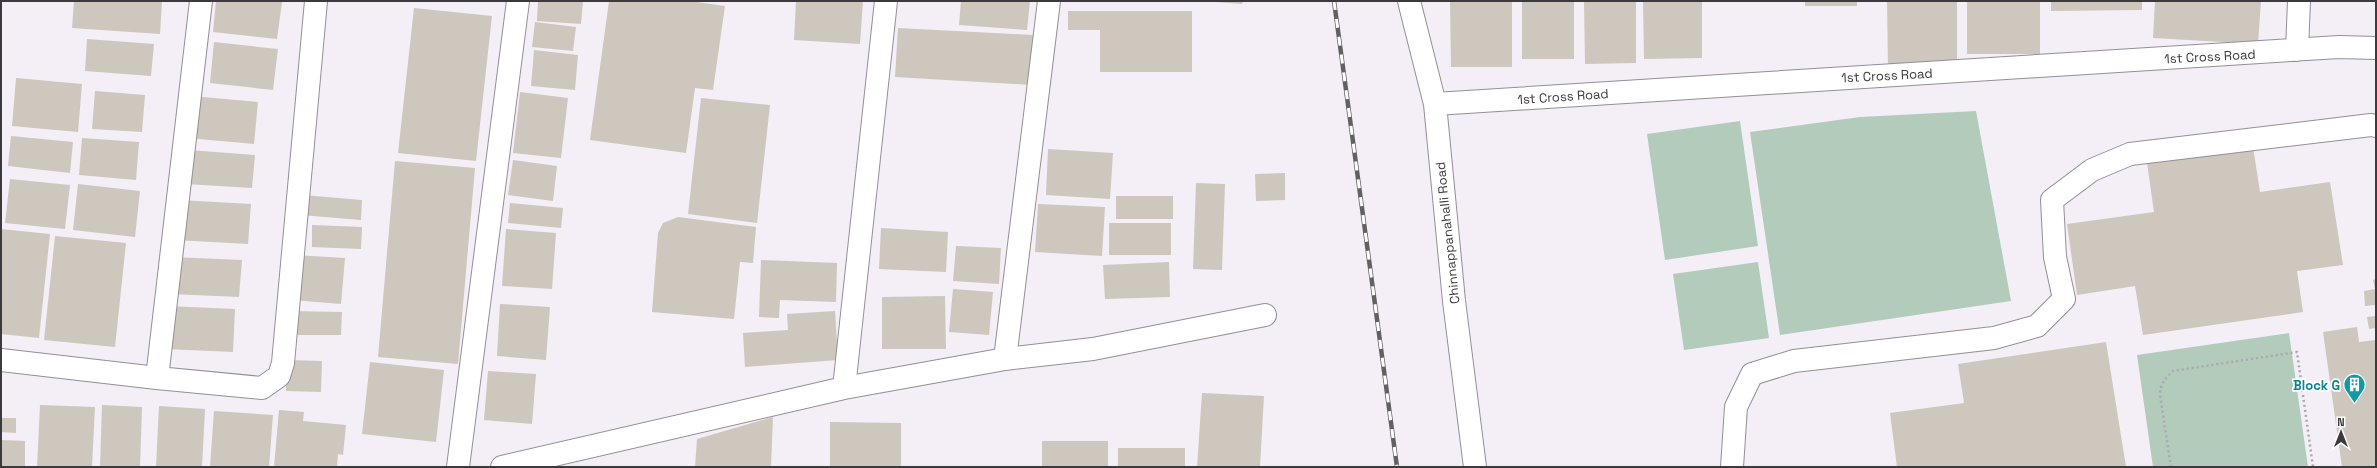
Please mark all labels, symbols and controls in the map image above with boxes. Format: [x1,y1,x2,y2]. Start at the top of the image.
street label: 1st Cross Road [2164,46,2256,67]
street label: 1st Cross Road [1841,65,1933,86]
street label: 1st Cross Road [1517,85,1609,108]
street label: Chinnappanahalli Road [1432,161,1463,305]
building icon: Block G [2342,372,2368,405]
place label: Block G [2293,377,2340,394]
north arrow [2321,412,2361,452]
text: N [2337,415,2345,429]

